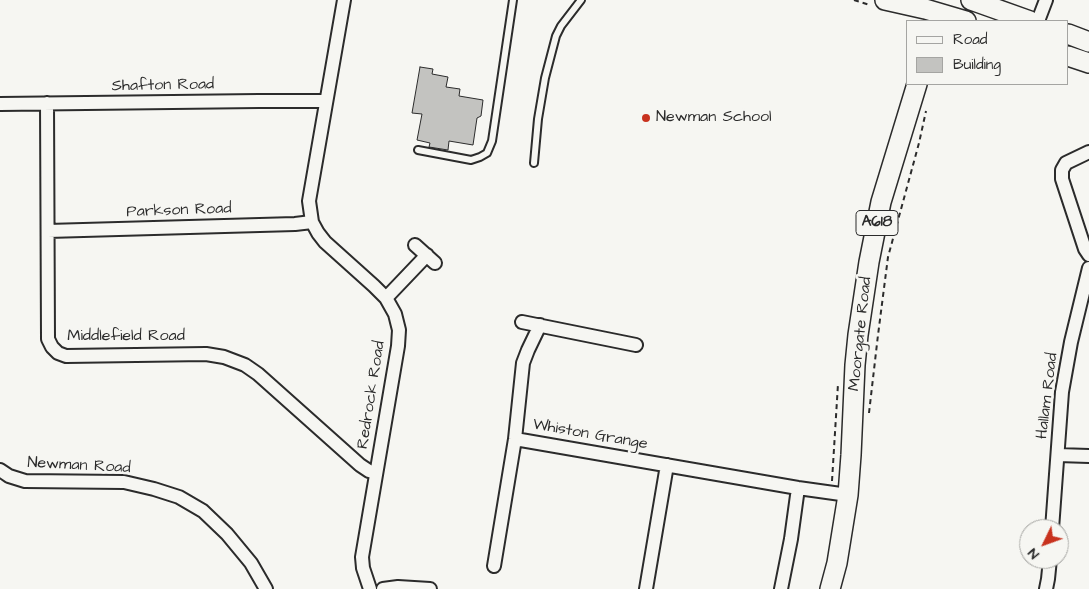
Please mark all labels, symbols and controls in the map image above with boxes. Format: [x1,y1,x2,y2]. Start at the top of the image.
legend [906,20,1069,85]
text: Road [953,29,987,50]
text: Building [953,54,1001,75]
street label: Shafton Road [112,76,214,96]
place label: Newman School [656,108,771,128]
marker: Newman School [640,112,652,124]
street label: Parkson Road [126,200,232,222]
road number: A618 [856,210,898,236]
street label: Moorgate Road [845,276,877,392]
street label: Middlefield Road [67,327,185,347]
street label: Redrock Road [354,340,390,450]
street label: Hallam Road [1033,352,1063,440]
street label: Whiston Grange [531,415,649,455]
street label: Newman Road [27,454,131,478]
north arrow [1019,519,1069,569]
text: N [1023,543,1044,563]

